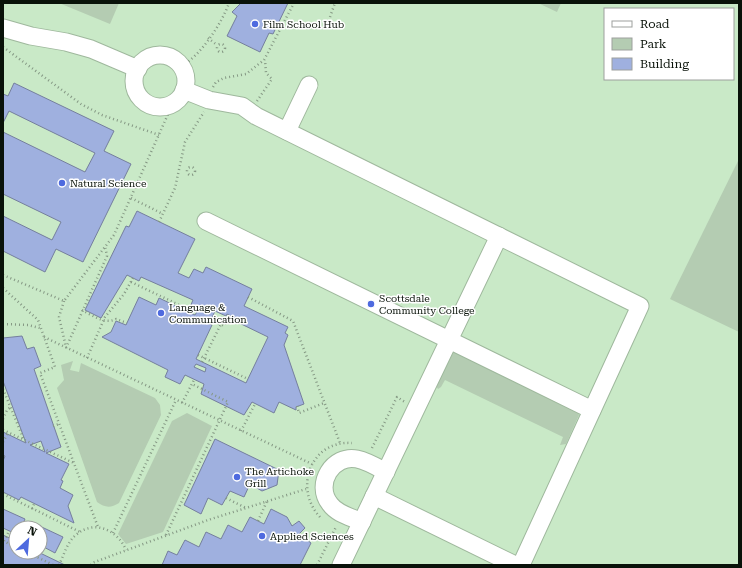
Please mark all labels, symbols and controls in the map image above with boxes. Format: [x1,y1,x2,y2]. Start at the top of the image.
legend [604,8,734,80]
text: Road [640,17,670,31]
marker: Film School Hub [250,19,260,29]
place label: Film School Hub [263,19,344,30]
text: Park [640,37,667,51]
text: Building [640,57,689,71]
marker: Natural Science [57,178,67,188]
place label: Natural Science [70,178,147,189]
place label: Scottsdale Community College [379,293,475,316]
marker: Scottsdale Community College [366,299,376,309]
place label: Language & Communication [169,302,247,325]
marker: Language & Communication [156,308,166,318]
place label: The Artichoke Grill [245,466,315,489]
marker: The Artichoke Grill [232,472,242,482]
north arrow [8,520,48,560]
text: N [26,524,39,539]
marker: Applied Sciences [257,531,267,541]
place label: Applied Sciences [270,531,354,542]

